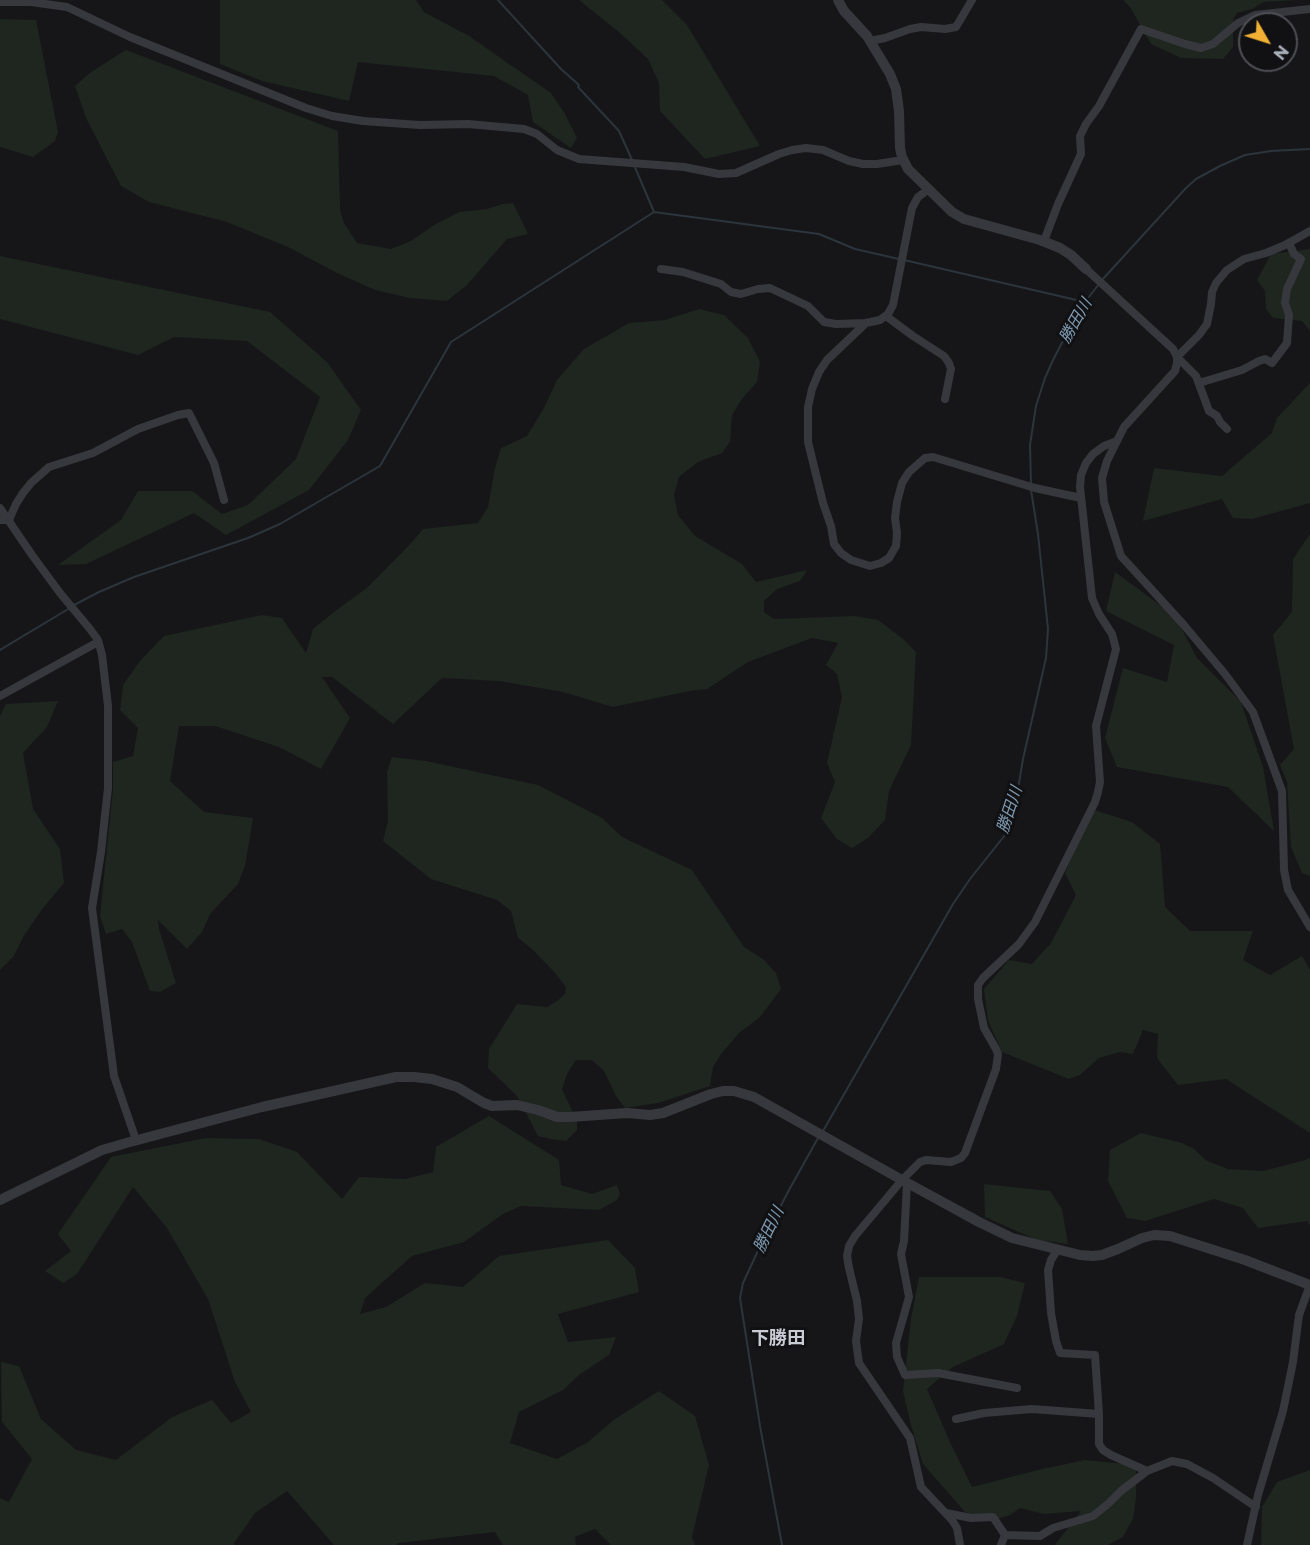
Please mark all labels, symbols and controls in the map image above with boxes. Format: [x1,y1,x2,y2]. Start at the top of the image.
north arrow [1238,12,1298,72]
text: N [1269,41,1292,63]
water label: 勝田川 [1056,295,1096,347]
water label: 勝田川 [993,784,1027,836]
water label: 勝田川 [750,1204,788,1256]
district label: 下勝田 [751,1328,805,1350]

